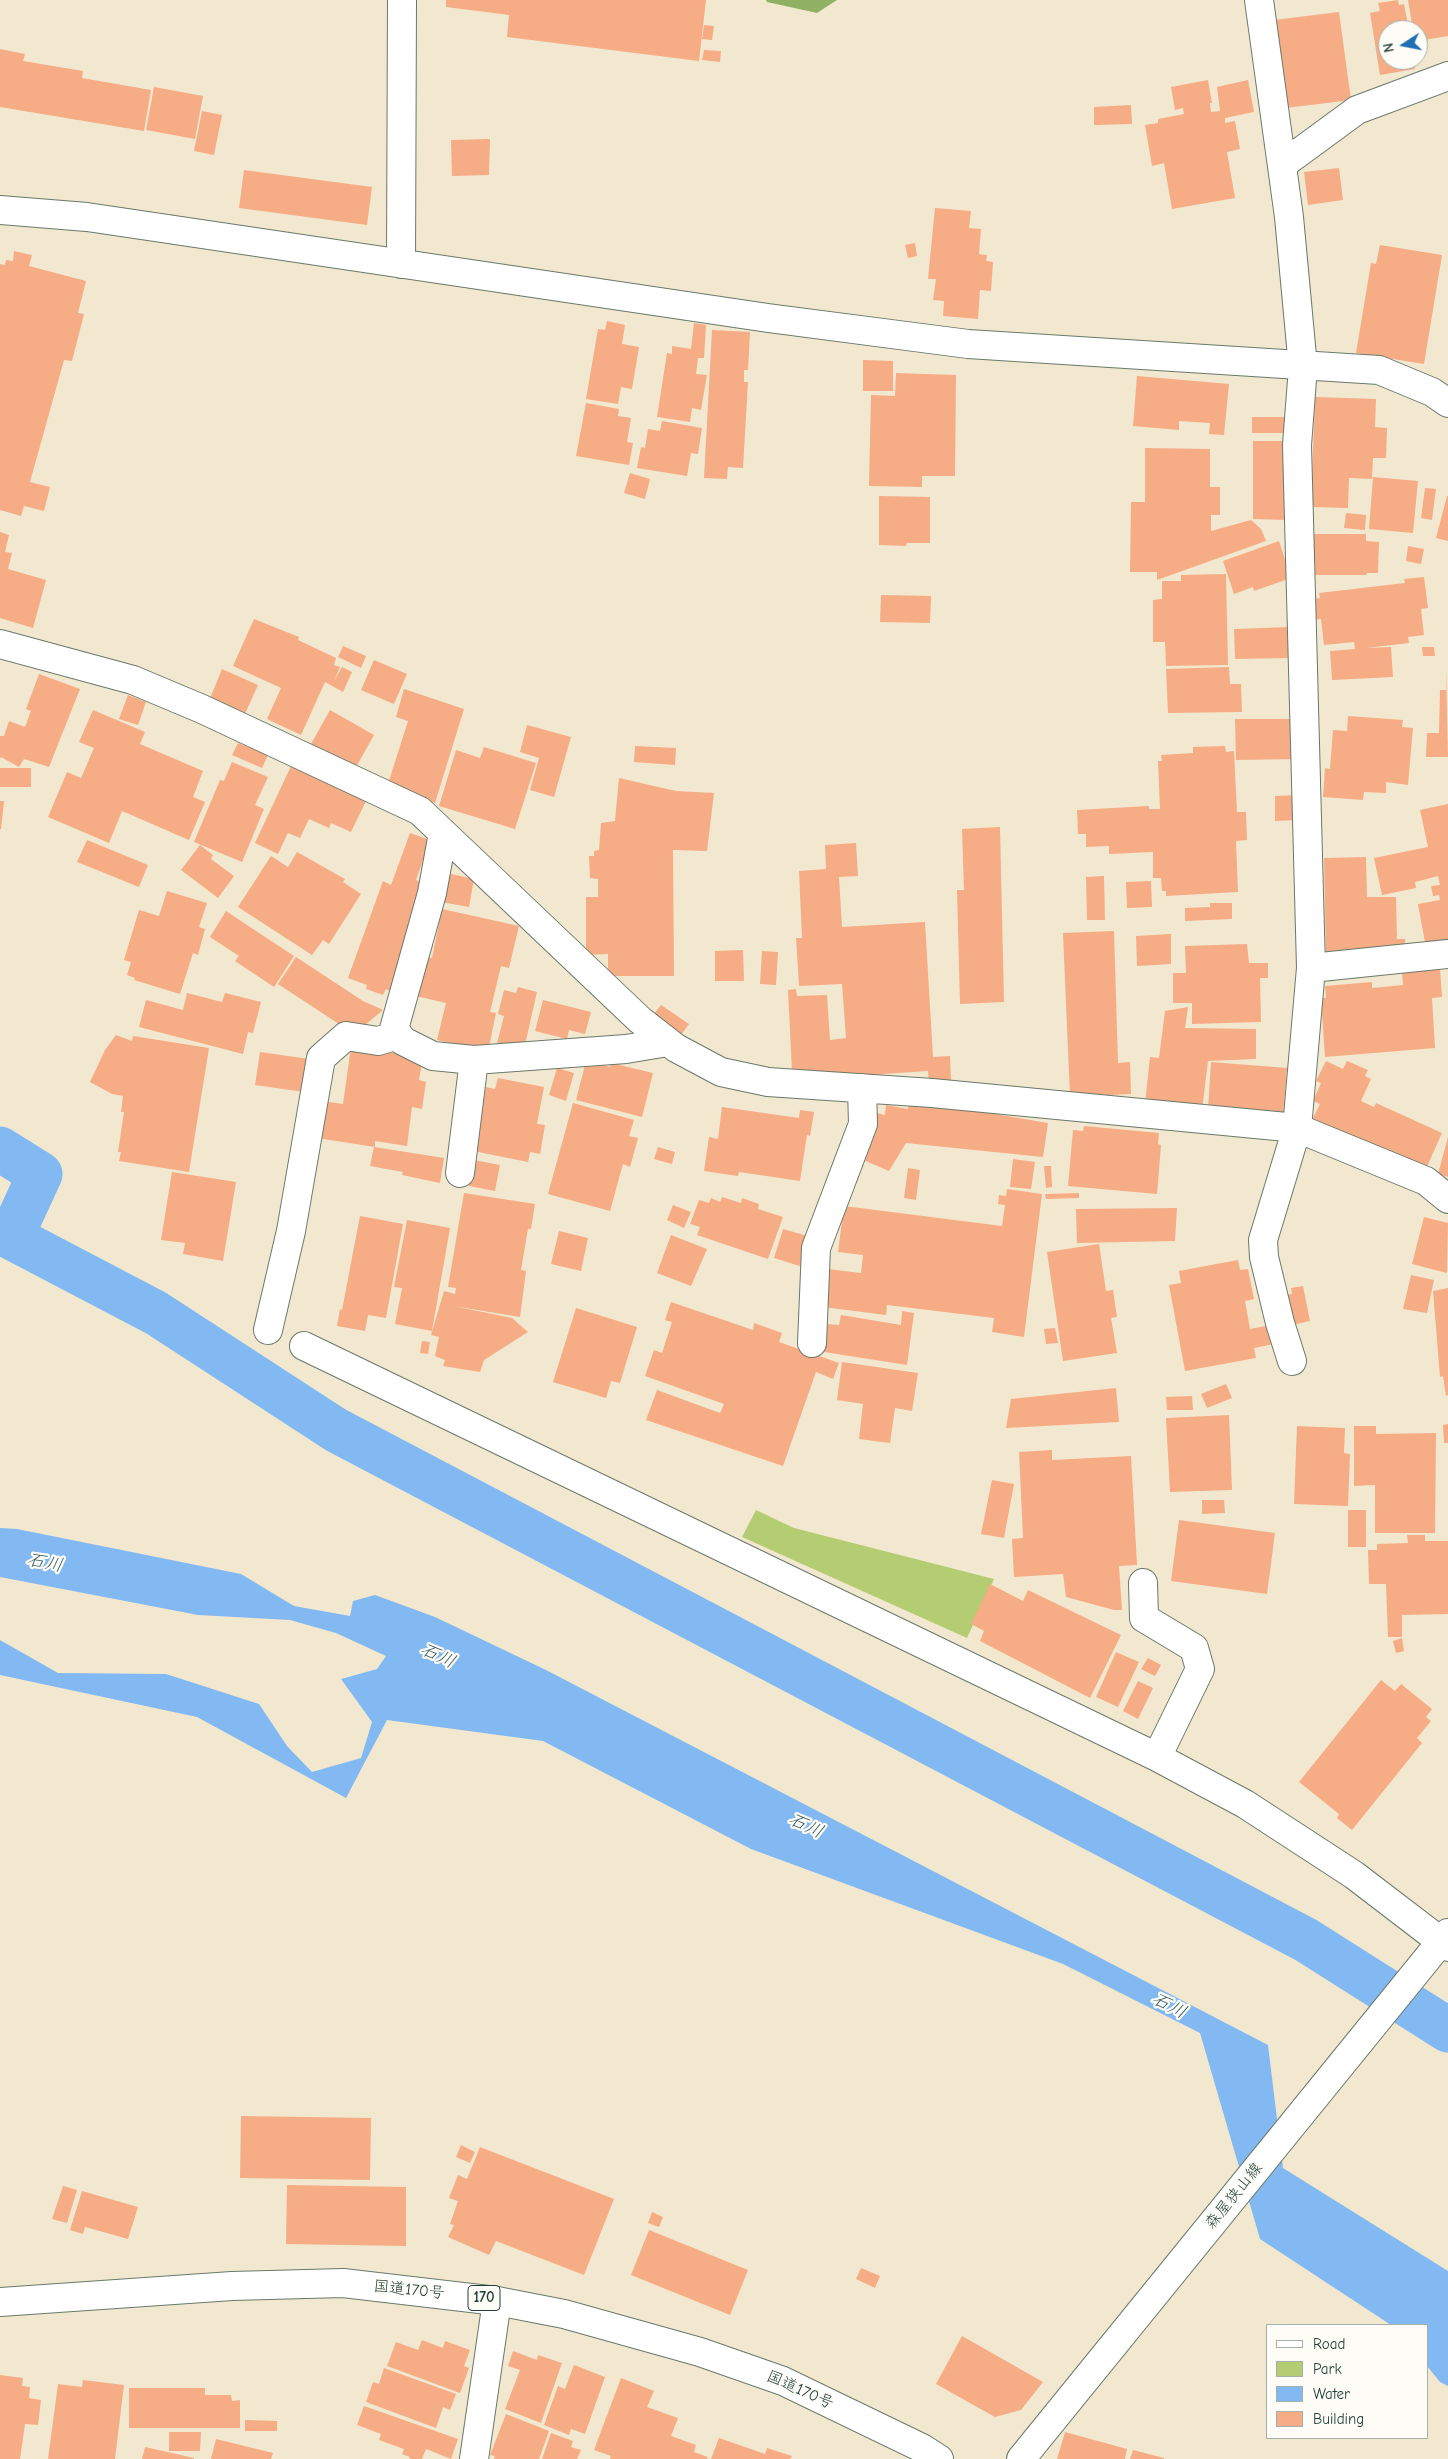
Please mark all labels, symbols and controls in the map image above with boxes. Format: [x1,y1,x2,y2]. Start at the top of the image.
north arrow [1378,20,1428,70]
text: N [1380,42,1398,54]
water label: 石川 [25,1549,65,1577]
water label: 石川 [417,1639,459,1673]
water label: 石川 [785,1809,827,1843]
water label: 石川 [1148,1988,1190,2024]
street label: 森屋狭山線 [1201,2159,1267,2233]
street label: 国道170号 [372,2277,446,2303]
road number: 170 [468,2286,500,2310]
legend [1266,2324,1428,2439]
text: Road [1313,2335,1345,2353]
text: Park [1313,2360,1342,2378]
street label: 国道170号 [763,2367,837,2413]
text: Water [1313,2385,1350,2403]
text: Building [1313,2410,1364,2428]

